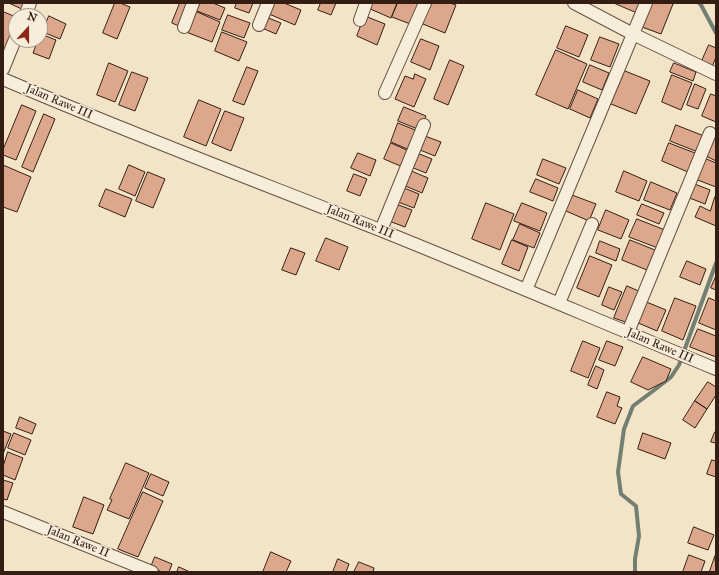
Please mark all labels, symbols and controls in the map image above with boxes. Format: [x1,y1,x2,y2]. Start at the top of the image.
north arrow [8,8,48,48]
text: N [25,10,39,25]
street label: Jalan Rawe III [23,81,95,123]
street label: Jalan Rawe III [324,202,396,242]
street label: Jalan Rawe III [624,325,696,367]
street label: Jalan Rawe II [45,523,111,561]

